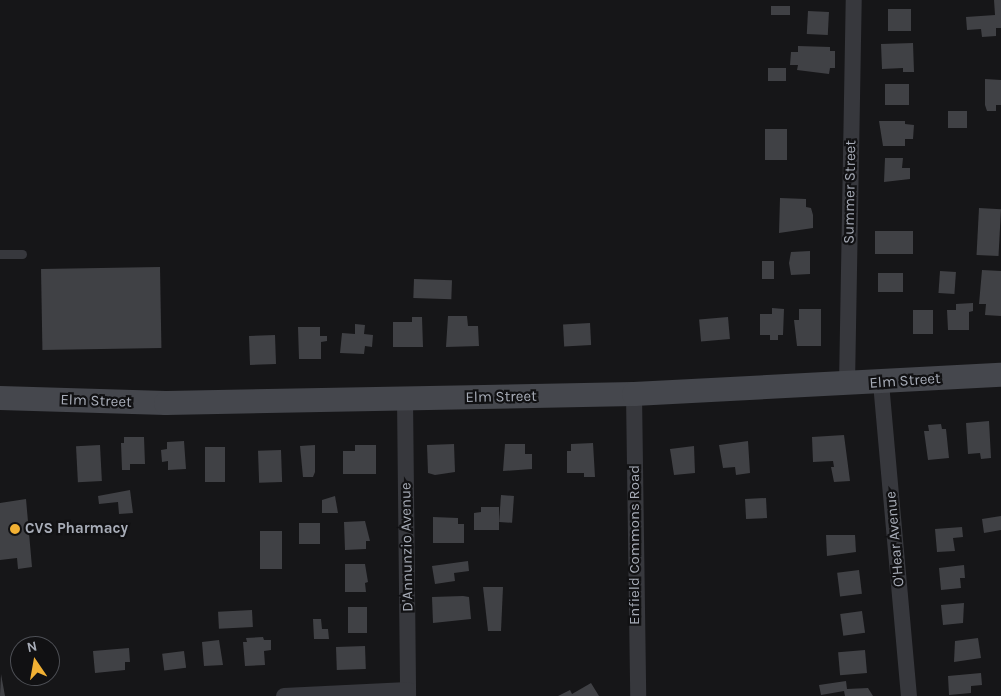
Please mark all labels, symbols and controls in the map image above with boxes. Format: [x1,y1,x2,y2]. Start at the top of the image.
street label: Summer Street [840,140,860,244]
street label: Elm Street [869,370,941,392]
street label: Elm Street [465,387,537,407]
street label: Elm Street [60,391,132,411]
street label: Enfield Commons Road [626,465,644,625]
street label: D'Annunzio Avenue [397,482,417,612]
street label: O'Hear Avenue [882,490,908,588]
place label: CVS Pharmacy [25,520,128,538]
marker: CVS Pharmacy [9,523,21,535]
north arrow [10,636,60,686]
text: N [25,637,39,656]

